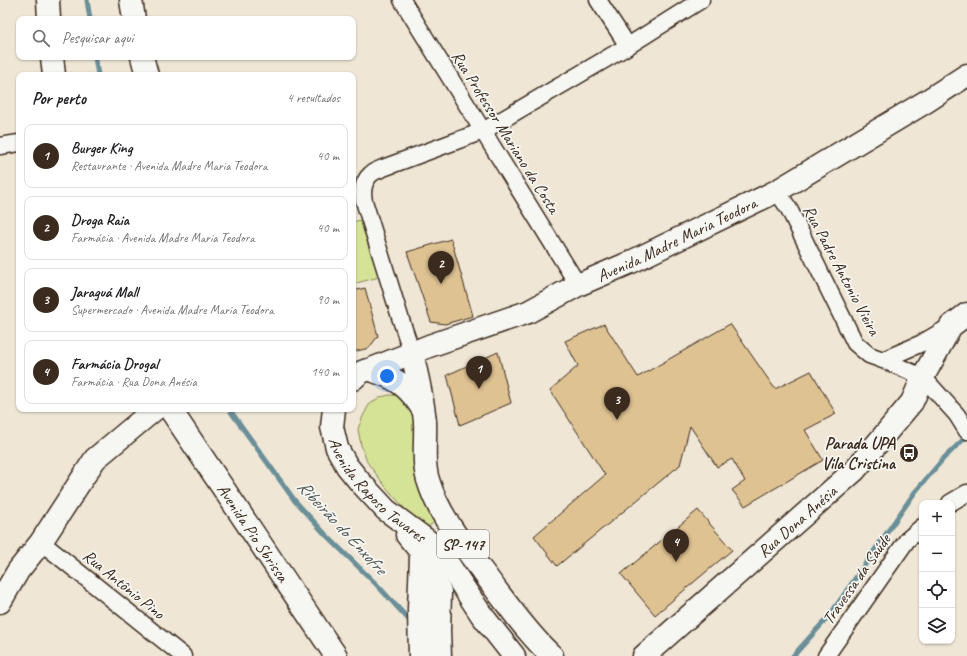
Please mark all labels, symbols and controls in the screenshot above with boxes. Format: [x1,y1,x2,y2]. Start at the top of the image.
search box [16,16,356,60]
icon: search [30,27,52,49]
text: Pesquisar aqui [62,29,133,48]
street label: Rua Professor Mariano da Costa [447,47,565,219]
text: Por perto [32,88,86,109]
text: 4 resultados [287,90,340,106]
text: Burger King [71,139,132,158]
text: 1 [43,148,49,164]
text: 40 m [317,148,339,164]
text: Restaurante · Avenida Madre Maria Teodora [71,158,267,174]
street label: Avenida Madre Maria Teodora [594,192,762,286]
street label: Rua Padre Antonio Vieira [798,202,885,340]
text: Droga Raia [71,211,129,230]
text: 2 [43,220,49,236]
text: 40 m [317,220,339,236]
text: Farmácia · Avenida Madre Maria Teodora [71,230,255,246]
pin: 2 [428,251,454,284]
text: Jaraguá Mall [71,283,138,302]
text: 3 [43,292,49,308]
text: 90 m [317,292,339,308]
text: Supermercado · Avenida Madre Maria Teodora [71,302,274,318]
text: Farmácia Drogal [71,355,158,374]
pin: 1 [466,356,492,389]
text: 4 [43,364,49,380]
text: 140 m [311,364,339,380]
your location [377,366,397,386]
text: Farmácia · Rua Dona Anésia [71,374,197,390]
pin: 3 [604,387,630,420]
place label: Parada UPA Vila Cristina [822,433,897,474]
street label: Avenida Raposo Tavares [324,436,431,548]
bus stop icon: Parada UPA Vila Cristina [898,442,920,464]
water label: Ribeirão do Enxofre [293,475,393,581]
street label: Avenida Pio Sbrissa [212,480,294,587]
street label: Rua Dona Anésia [753,480,842,562]
map controls [919,500,955,644]
button: + [919,500,955,536]
pin: 4 [663,529,689,562]
street label: Travessa da Saúde [818,529,896,629]
road number: SP-147 [437,530,489,558]
button: − [919,536,955,572]
street label: Rua Antônio Pino [79,545,170,624]
button: locate [919,572,955,608]
button: layers [919,608,955,644]

